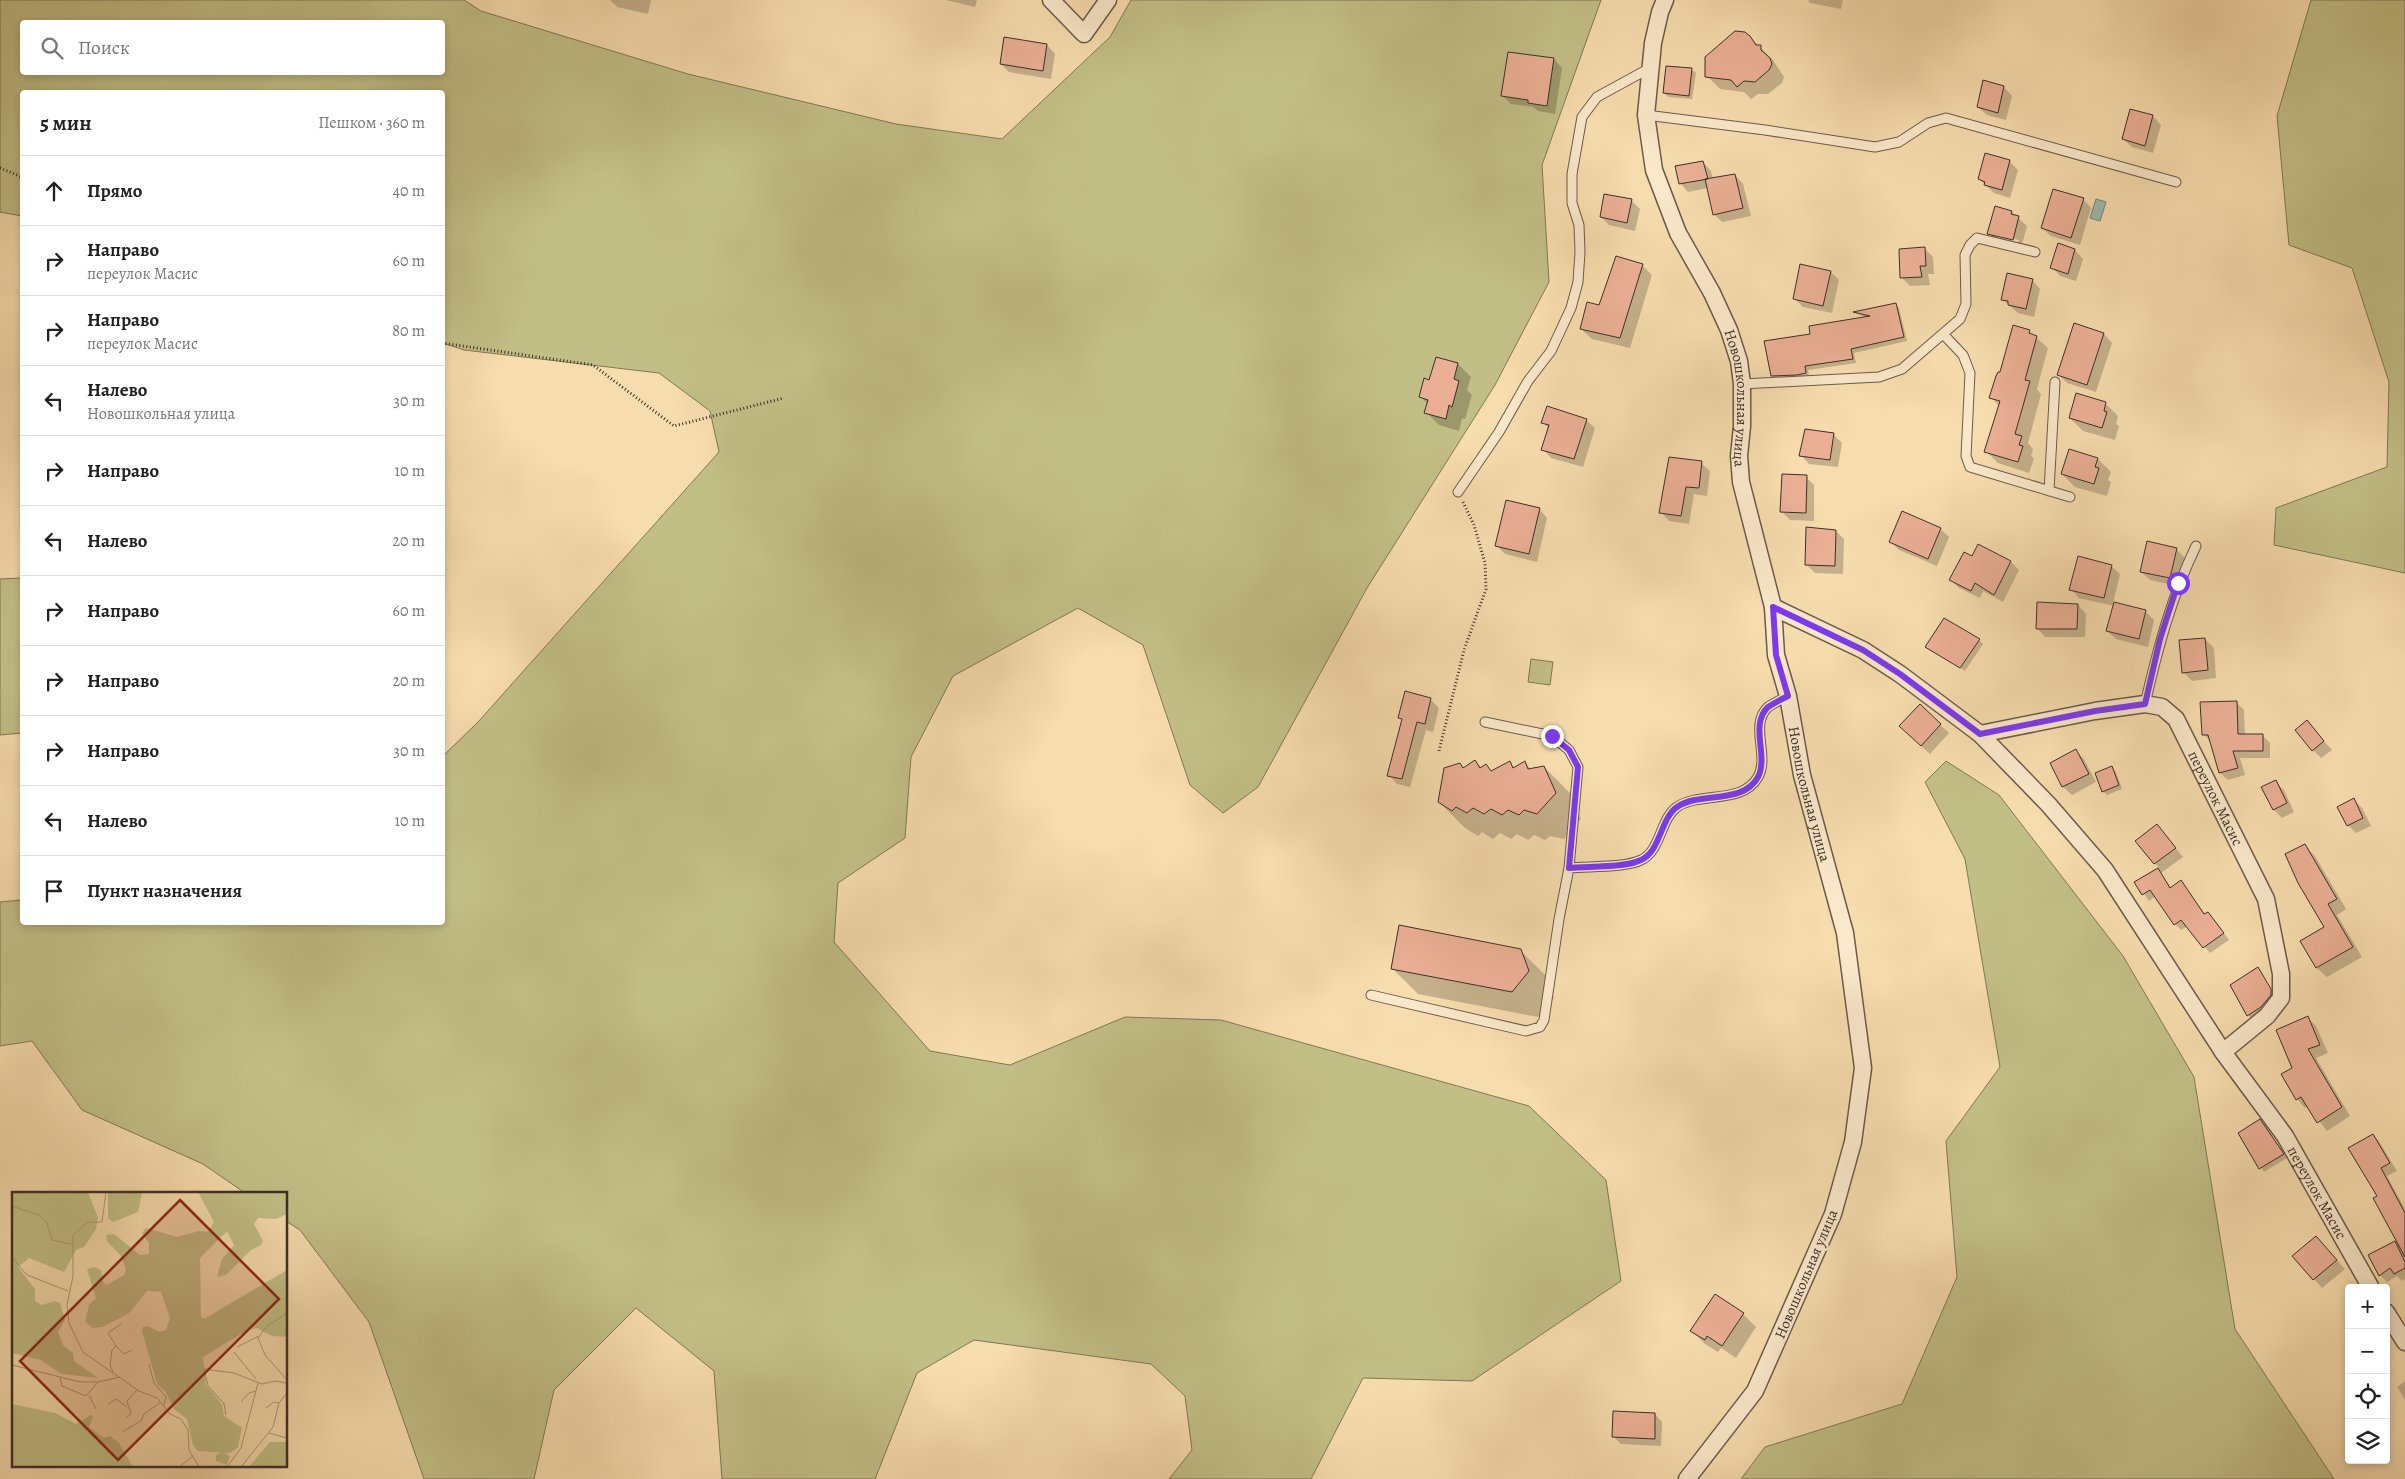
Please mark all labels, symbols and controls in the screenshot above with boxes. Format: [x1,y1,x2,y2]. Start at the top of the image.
search box [20,20,445,75]
icon: search [38,34,66,62]
text: Поиск [78,35,130,61]
text: 5 мин [40,109,92,137]
text: Пешком · 360 m [318,112,425,134]
icon: ahead [40,177,68,205]
text: Прямо [87,178,142,204]
text: 40 m [393,180,425,202]
text: Направо [87,237,159,263]
icon: right [40,247,68,275]
text: 60 m [393,250,425,272]
text: переулок Масис [87,263,198,285]
text: Направо [87,307,159,333]
icon: right [40,317,68,345]
text: 80 m [392,320,425,342]
street label: Новошкольная улица [1719,327,1752,468]
text: переулок Масис [87,333,198,355]
text: Налево [87,377,147,403]
icon: left [40,387,68,415]
text: 30 m [393,390,425,412]
text: Новошкольная улица [87,403,235,425]
icon: right [40,457,68,485]
text: Направо [87,458,159,484]
text: 10 m [395,460,425,482]
icon: left [40,527,68,555]
text: Налево [87,528,147,554]
text: 20 m [392,530,425,552]
route start [2167,572,2190,595]
icon: right [40,597,68,625]
text: Направо [87,598,159,624]
text: 60 m [393,600,425,622]
icon: right [40,667,68,695]
text: Направо [87,668,159,694]
text: 20 m [392,670,425,692]
route end [1541,725,1564,748]
street label: Новошкольная улица [1784,725,1835,864]
icon: right [40,737,68,765]
text: Направо [87,738,159,764]
text: 30 m [393,740,425,762]
street label: переулок Масис [2183,747,2248,849]
icon: left [40,807,68,835]
text: Налево [87,808,147,834]
text: 10 m [395,810,425,832]
icon: arrive [40,877,68,905]
text: Пункт назначения [87,878,242,904]
street label: переулок Масис [2283,1142,2351,1243]
inset map [12,1192,288,1466]
street label: Новошкольная улица [1770,1206,1842,1342]
map controls [2345,1284,2390,1464]
button: + [2345,1284,2390,1329]
button: − [2345,1329,2390,1374]
button: locate [2345,1374,2390,1419]
button: layers [2345,1419,2390,1464]

